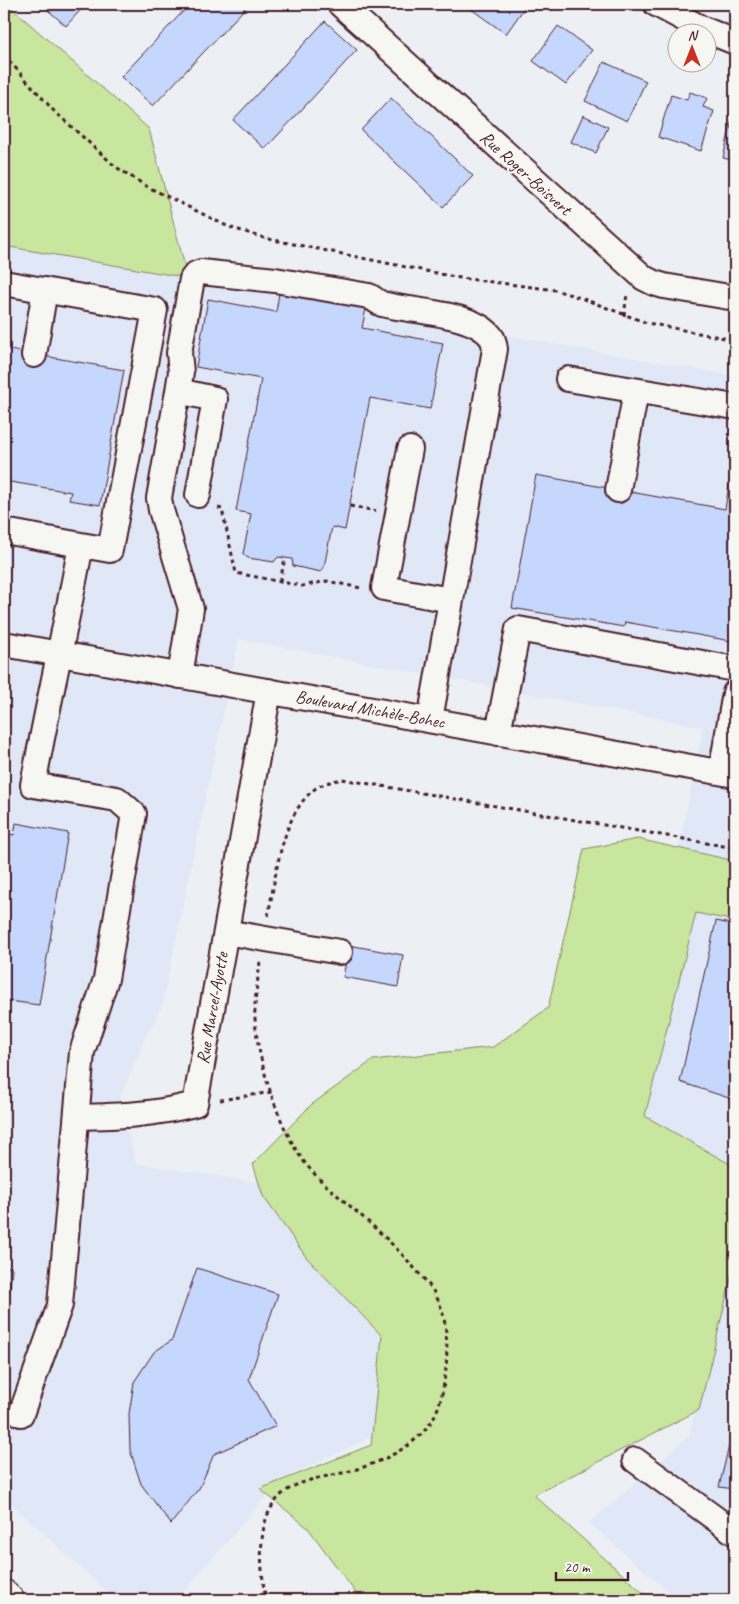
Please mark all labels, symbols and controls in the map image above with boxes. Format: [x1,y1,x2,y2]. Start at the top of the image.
north arrow [666,22,716,72]
text: N [688,27,699,44]
street label: Rue Roger-Boisvert [476,126,578,221]
street label: Boulevard Michèle-Bohec [294,685,447,733]
street label: Rue Marcel-Ayotte [191,949,233,1066]
scale bar [556,1549,629,1581]
text: 20 m [564,1558,591,1577]

